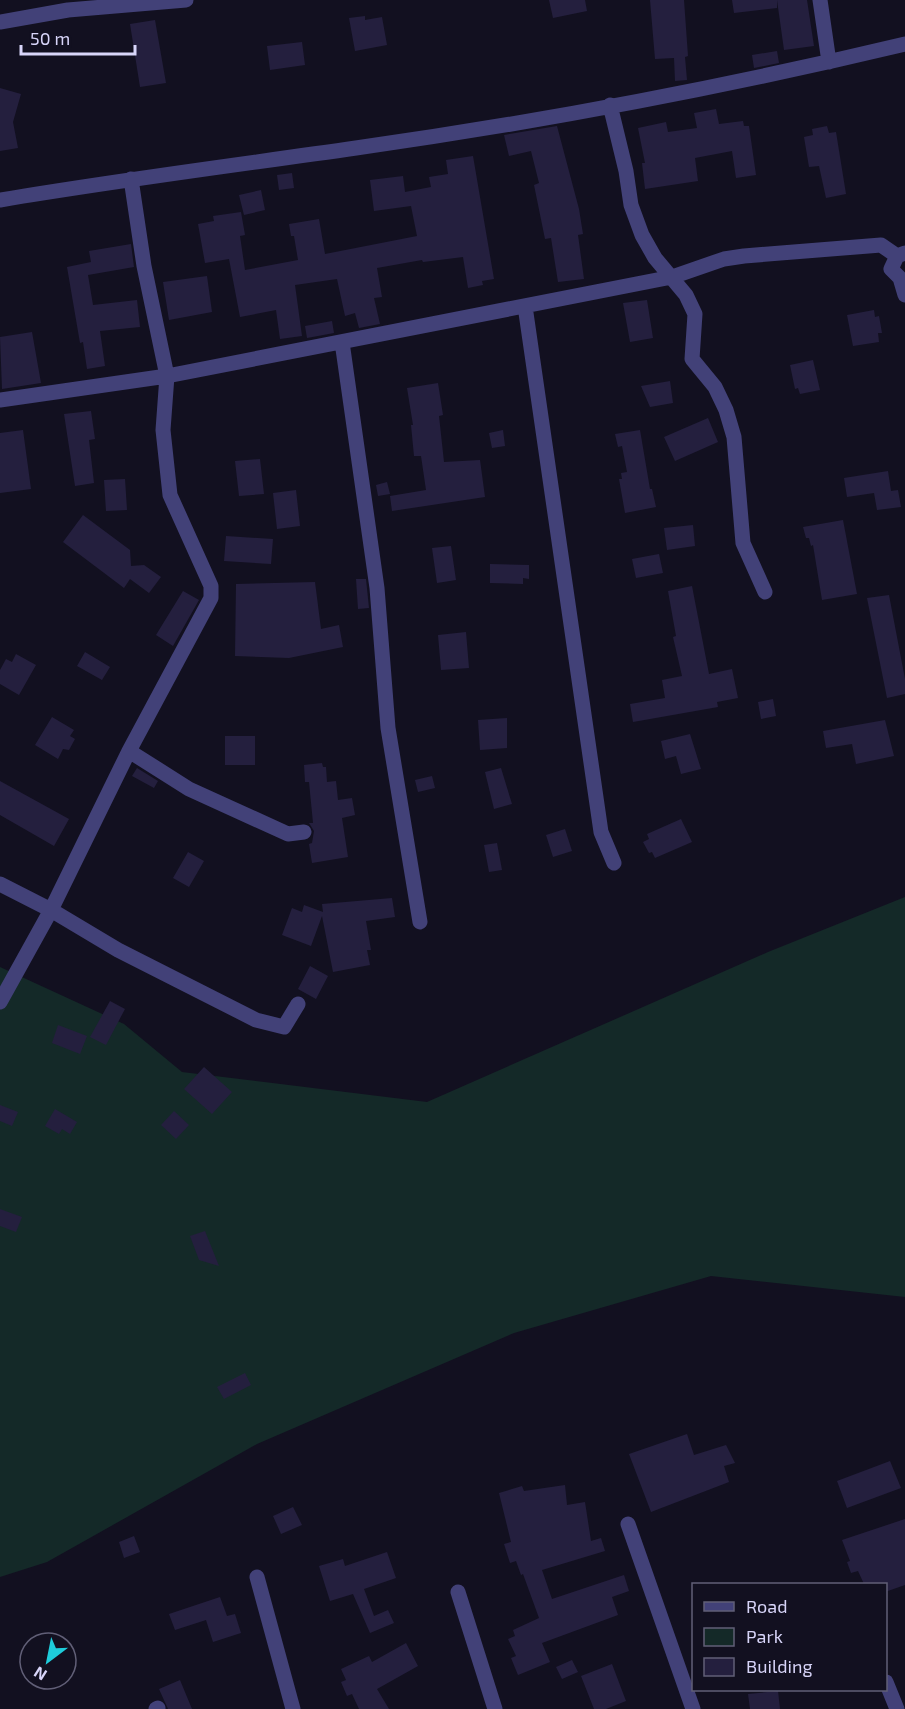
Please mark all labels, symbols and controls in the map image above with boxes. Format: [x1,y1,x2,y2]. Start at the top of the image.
scale bar [21,18,135,56]
text: 50 m [30,27,70,49]
legend [692,1583,887,1691]
text: Road [746,1595,787,1617]
text: Park [746,1625,783,1647]
north arrow [18,1631,78,1691]
text: Building [746,1655,813,1677]
text: N [30,1663,50,1685]

